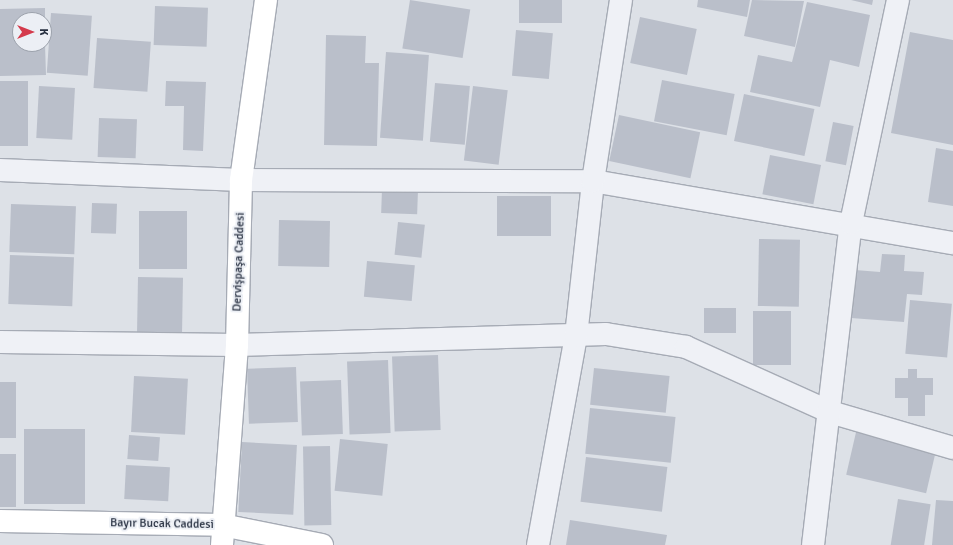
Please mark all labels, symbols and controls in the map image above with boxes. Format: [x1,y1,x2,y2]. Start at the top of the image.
north arrow [12,12,52,52]
text: K [37,29,50,35]
street label: Dervişpaşa Caddesi [230,212,248,312]
street label: Bayır Bucak Caddesi [110,516,214,532]

